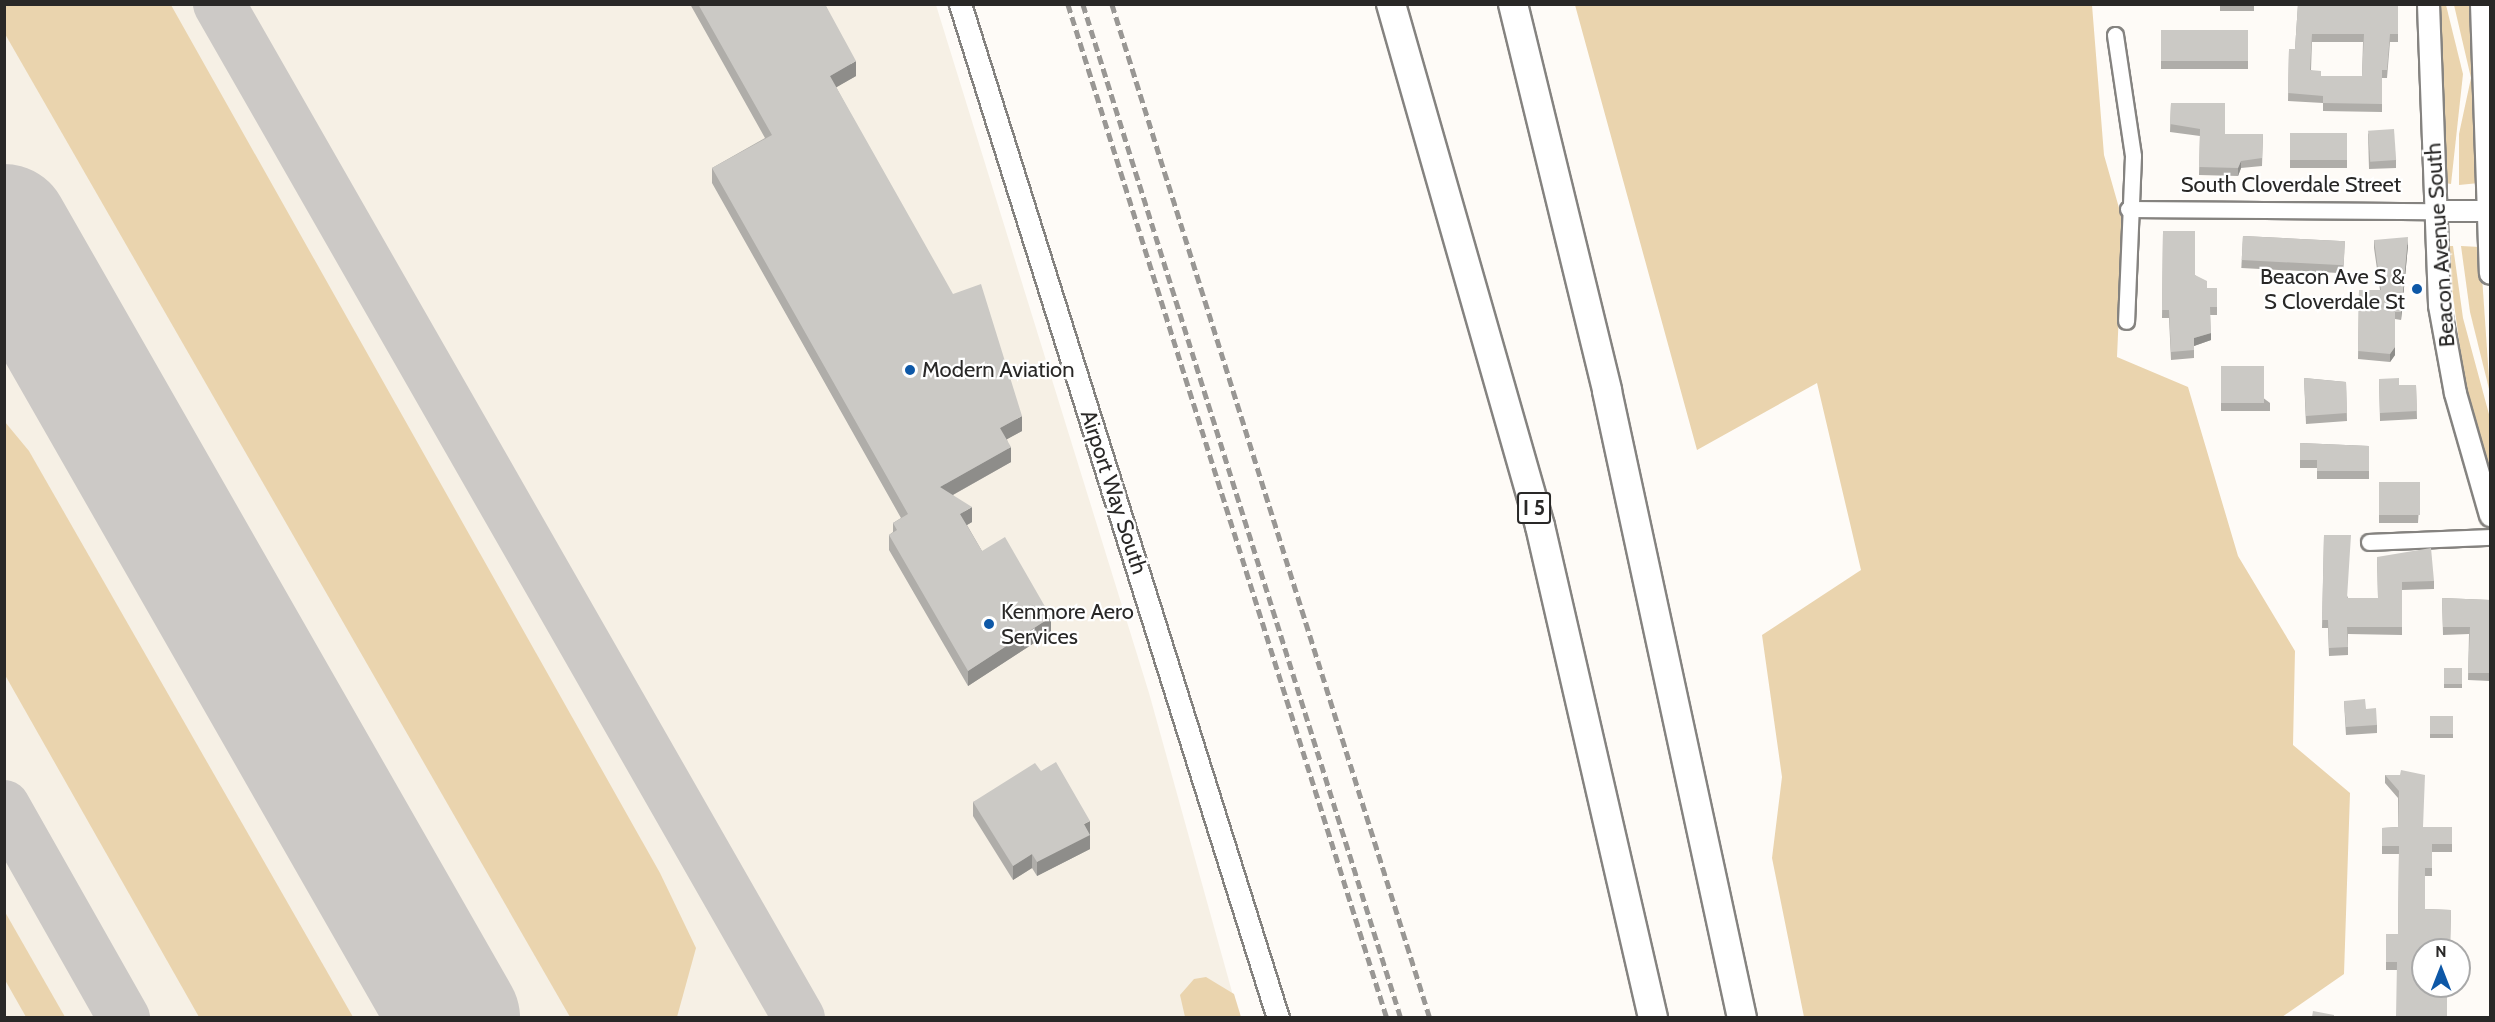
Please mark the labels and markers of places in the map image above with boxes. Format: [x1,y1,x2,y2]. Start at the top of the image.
place label: Beacon Ave S & S Cloverdale St [2260,263,2405,314]
marker: Beacon Ave S & S Cloverdale St [2410,282,2424,296]
place label: Modern Aviation [922,357,1074,383]
marker: Modern Aviation [903,363,917,377]
place label: Kenmore Aero Services [1001,598,1134,650]
marker: Kenmore Aero Services [982,617,996,631]

